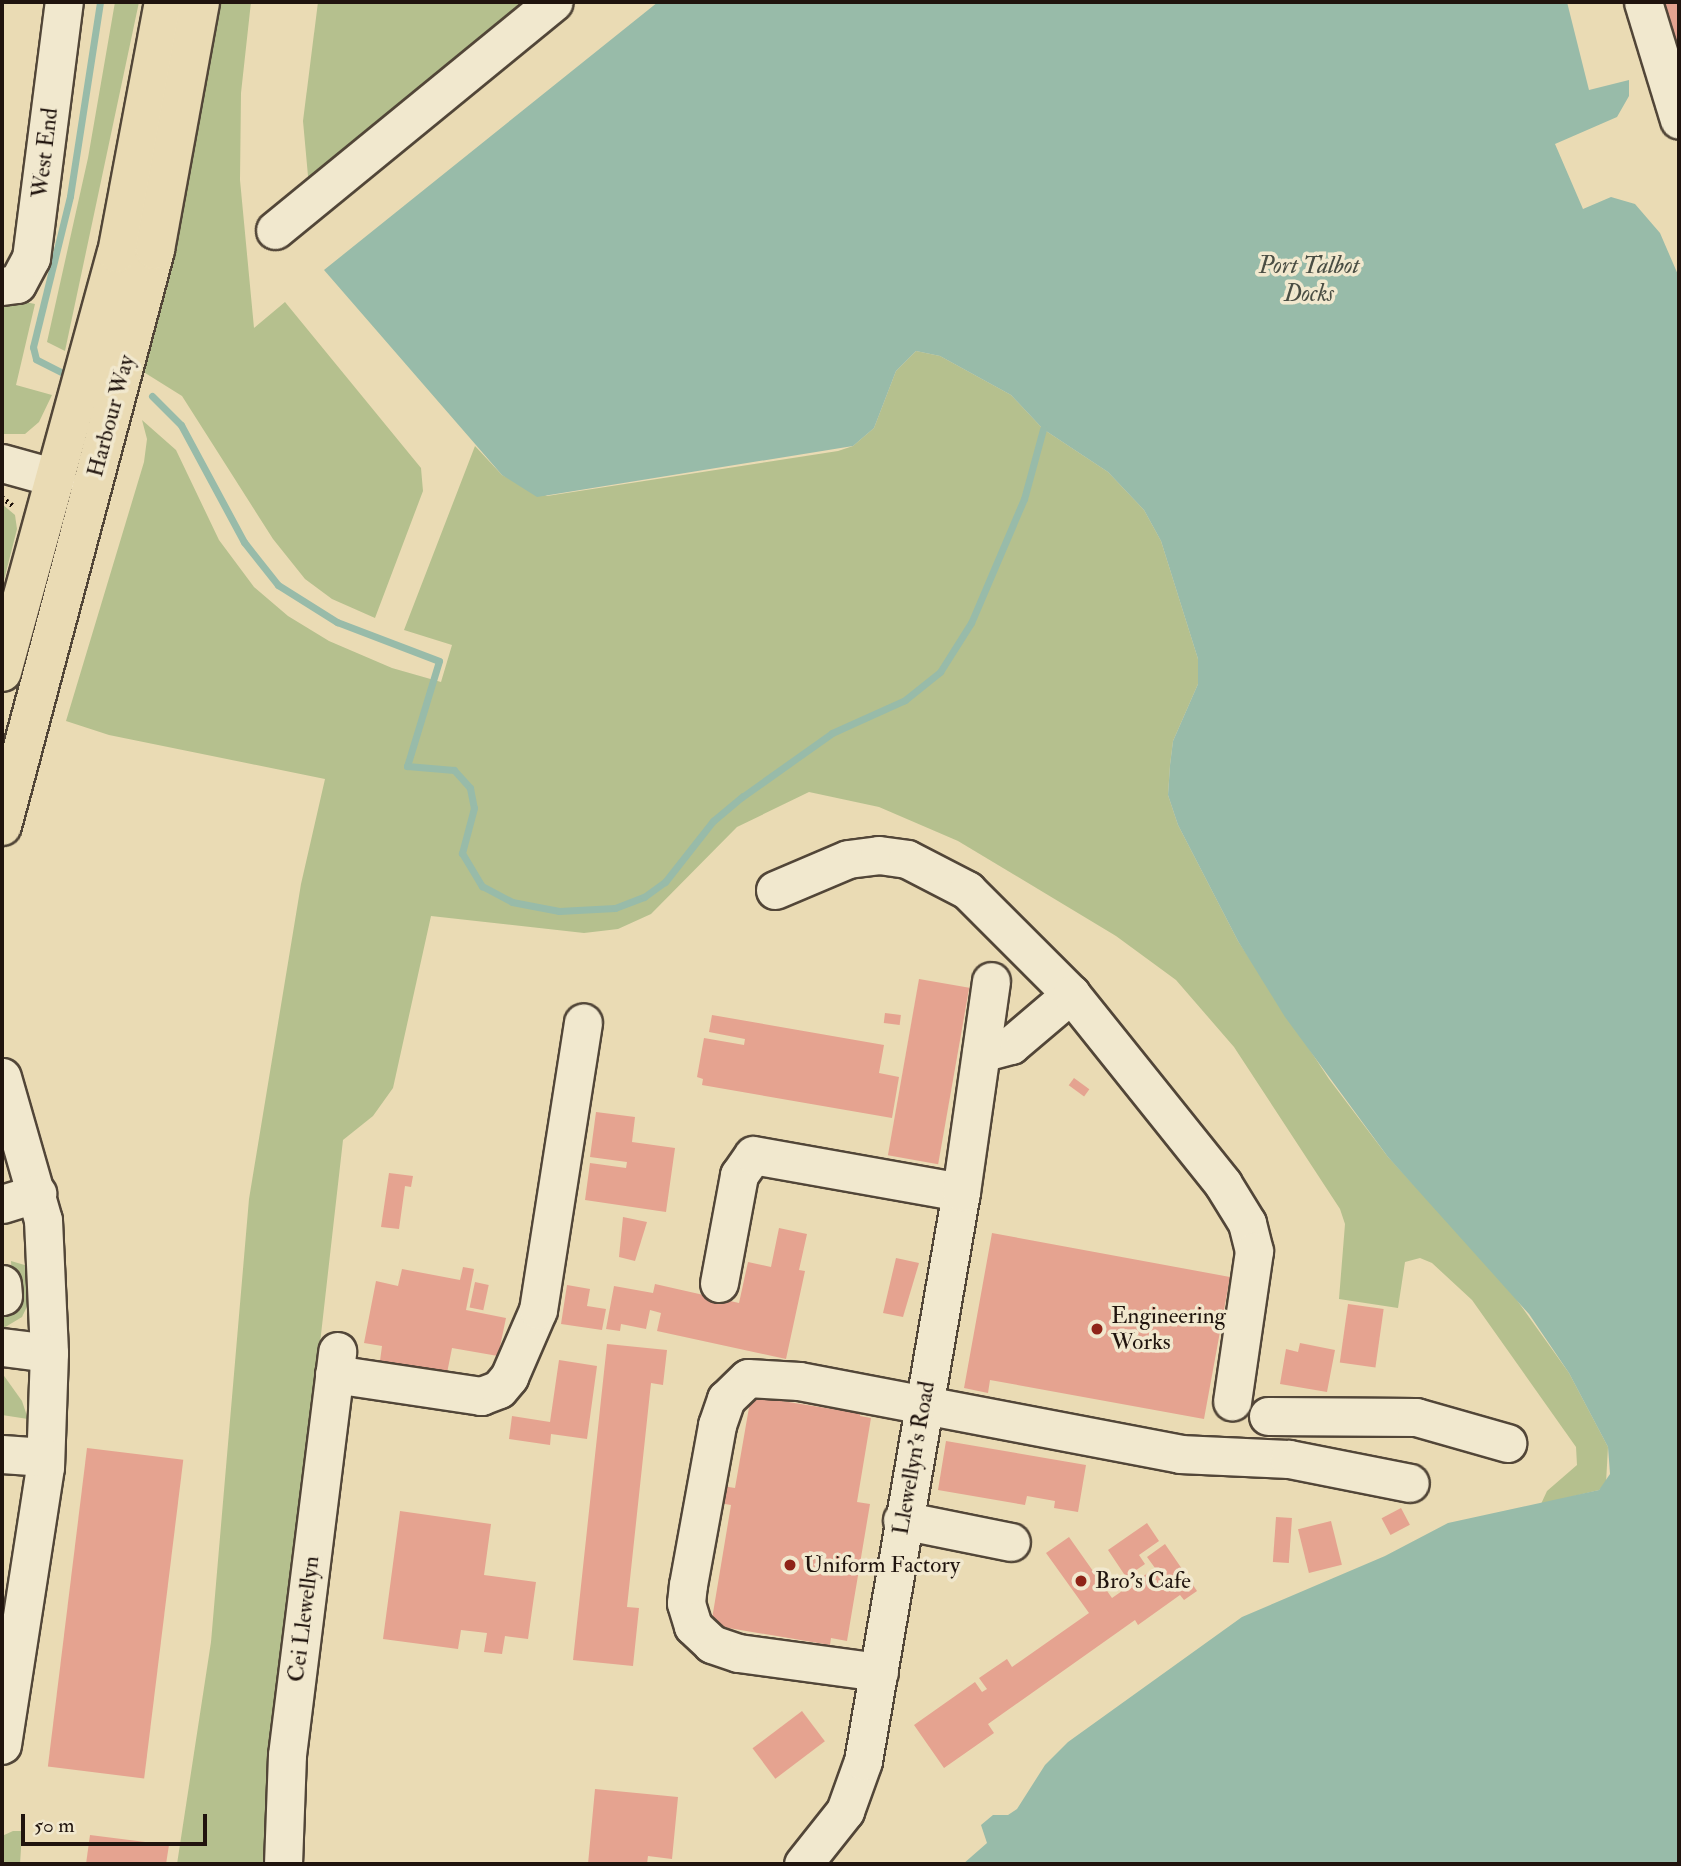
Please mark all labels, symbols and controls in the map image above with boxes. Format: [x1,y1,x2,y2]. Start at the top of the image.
street label: West End [26,106,64,200]
water label: Port Talbot Docks [1258,252,1360,308]
street label: Harbour Way [81,352,141,480]
place label: Engineering Works [1111,1302,1226,1356]
marker: Engineering Works [1089,1321,1105,1337]
street label: Llewellyn's Road [887,1379,941,1537]
place label: Uniform Factory [804,1551,960,1579]
street label: Cei Llewellyn [283,1554,325,1684]
marker: Uniform Factory [782,1557,798,1573]
place label: Bro's Cafe [1095,1567,1191,1595]
marker: Bro's Cafe [1073,1573,1089,1589]
scale bar [24,1800,210,1844]
text: 50 m [34,1812,75,1839]

